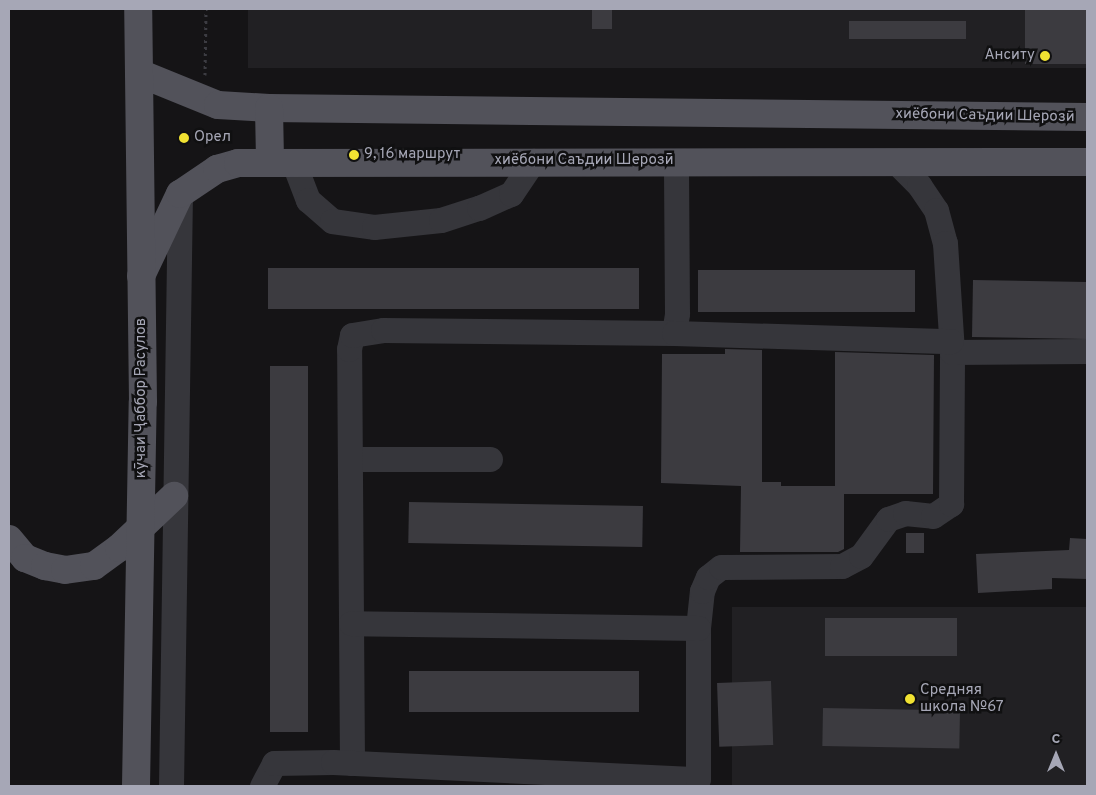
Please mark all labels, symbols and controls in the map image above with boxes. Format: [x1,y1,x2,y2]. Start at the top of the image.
place label: Анситу [984,47,1035,65]
marker: Анситу [1039,50,1051,62]
street label: хиёбони Саъдии Шерозӣ [895,105,1075,127]
place label: Орел [194,129,231,147]
marker: Орел [178,132,190,144]
place label: 9, 16 маршрут [364,146,460,164]
marker: 9, 16 маршрут [348,149,360,161]
street label: хиёбони Саъдии Шерозӣ [494,152,674,170]
street label: кӯчаи Ҷаббор Расулов [133,318,151,478]
place label: Средняя школа №67 [920,681,1004,716]
marker: Средняя школа №67 [904,693,916,705]
north arrow [1031,730,1081,780]
text: С [1052,731,1060,748]

